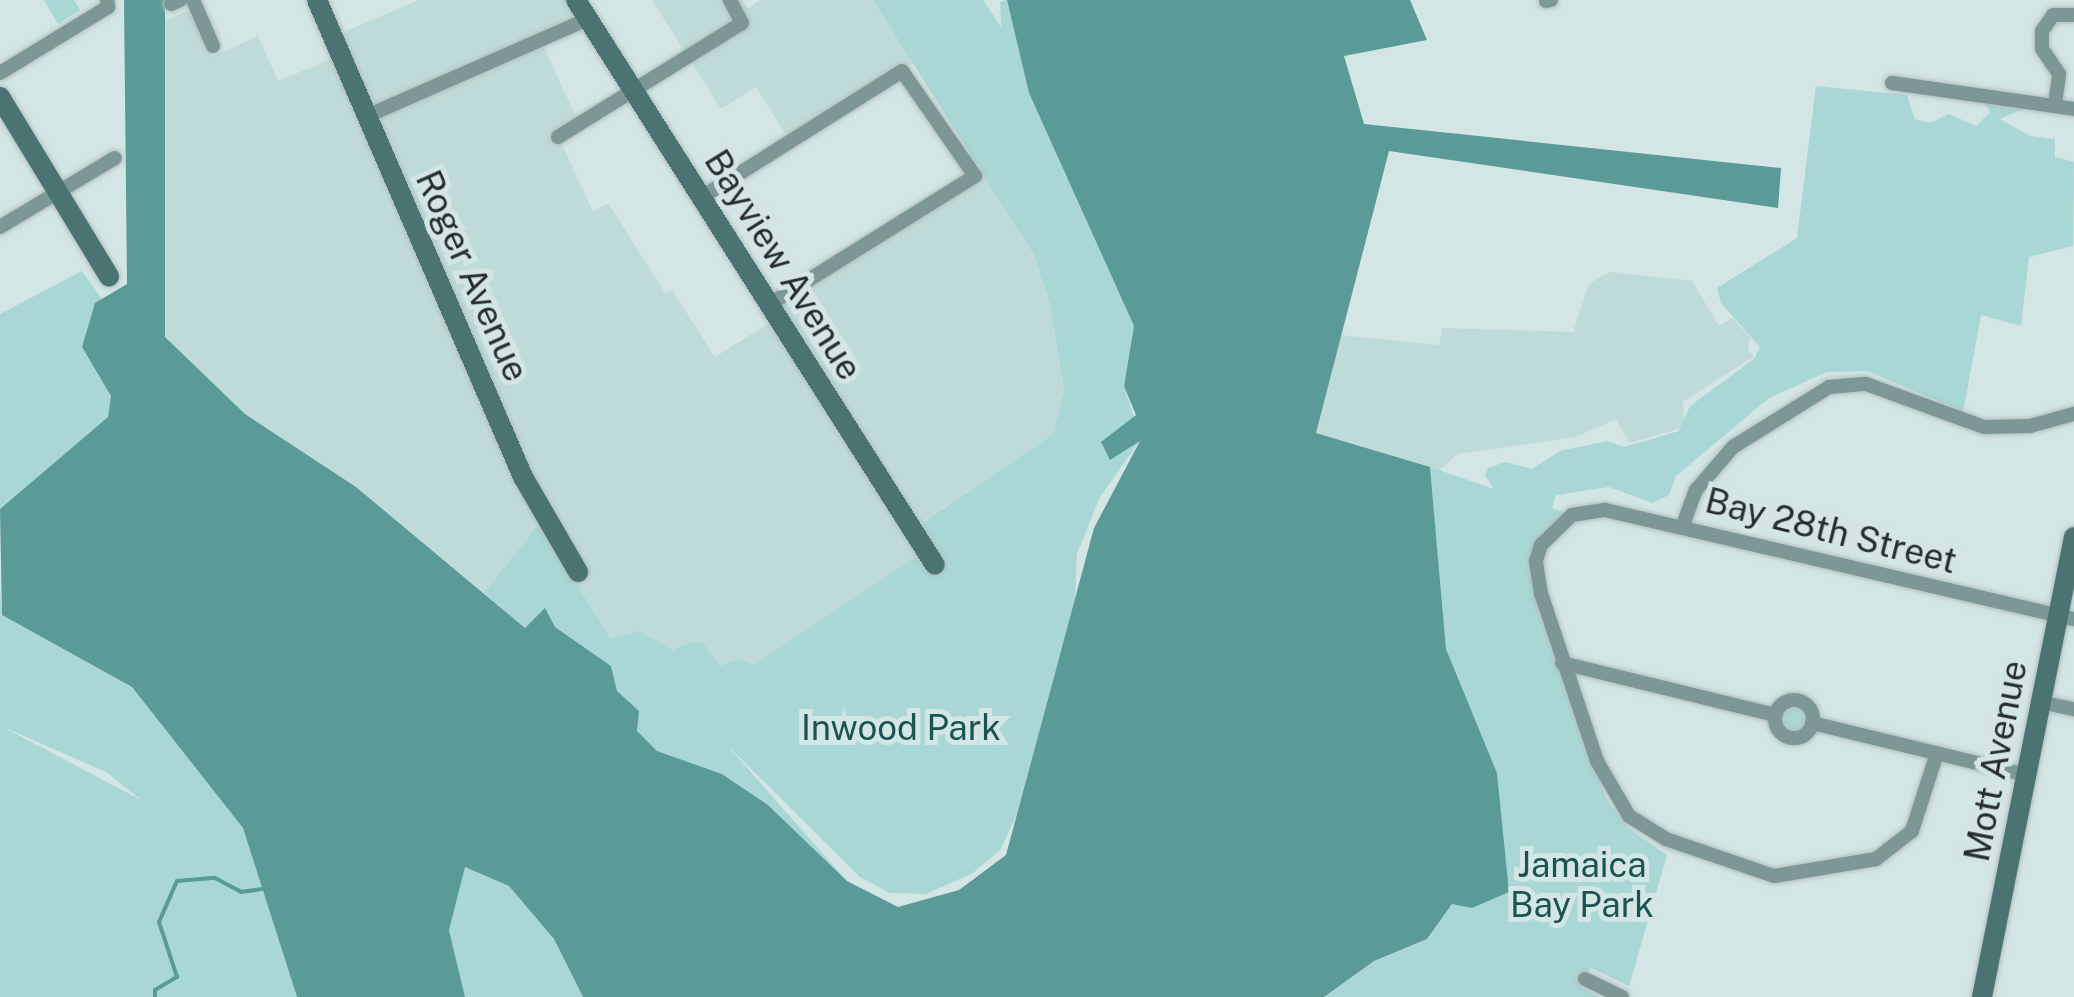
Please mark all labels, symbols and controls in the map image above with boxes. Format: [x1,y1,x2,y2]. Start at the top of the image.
street label: Bayview Avenue [695,142,871,388]
street label: Roger Avenue [407,164,537,388]
street label: Bay 28th Street [1701,479,1961,583]
street label: Mott Avenue [1956,657,2036,865]
park label: Inwood Park [801,707,1001,749]
park label: Jamaica Bay Park [1510,844,1654,926]

